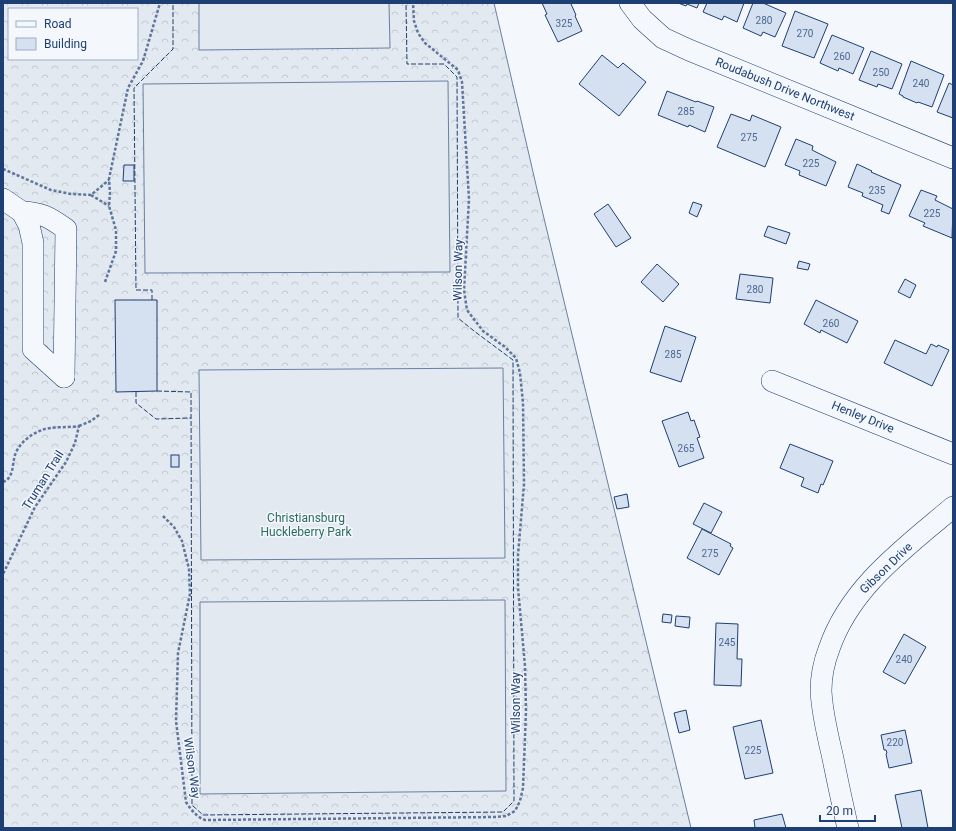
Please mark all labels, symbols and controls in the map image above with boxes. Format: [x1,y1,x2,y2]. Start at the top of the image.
legend [8,8,138,60]
house number: 280 [756,15,773,26]
text: Road [44,17,72,31]
house number: 325 [556,18,573,29]
house number: 270 [797,28,814,39]
text: Building [44,37,87,51]
house number: 260 [834,51,851,62]
street label: Roudabush Drive Northwest [713,55,857,123]
house number: 250 [873,67,890,78]
house number: 240 [913,78,930,89]
house number: 285 [678,106,695,117]
house number: 275 [741,132,758,143]
house number: 225 [803,158,820,169]
house number: 235 [869,185,886,196]
house number: 225 [924,208,941,219]
street label: Wilson Way [450,239,466,301]
house number: 280 [747,284,764,295]
house number: 260 [823,318,840,329]
house number: 285 [665,349,682,360]
street label: Henley Drive [830,398,896,436]
house number: 265 [678,443,695,454]
street label: Truman Trail [19,448,67,512]
park label: Christiansburg Huckleberry Park [261,511,352,539]
street label: Gibson Drive [857,540,915,596]
house number: 275 [702,548,719,559]
house number: 245 [719,637,736,648]
house number: 240 [896,654,913,665]
street label: Wilson Way [509,672,523,734]
street label: Wilson Way [181,736,203,800]
house number: 220 [887,737,904,748]
house number: 225 [745,745,762,756]
scale bar [820,797,875,823]
text: 20 m [826,804,853,818]

